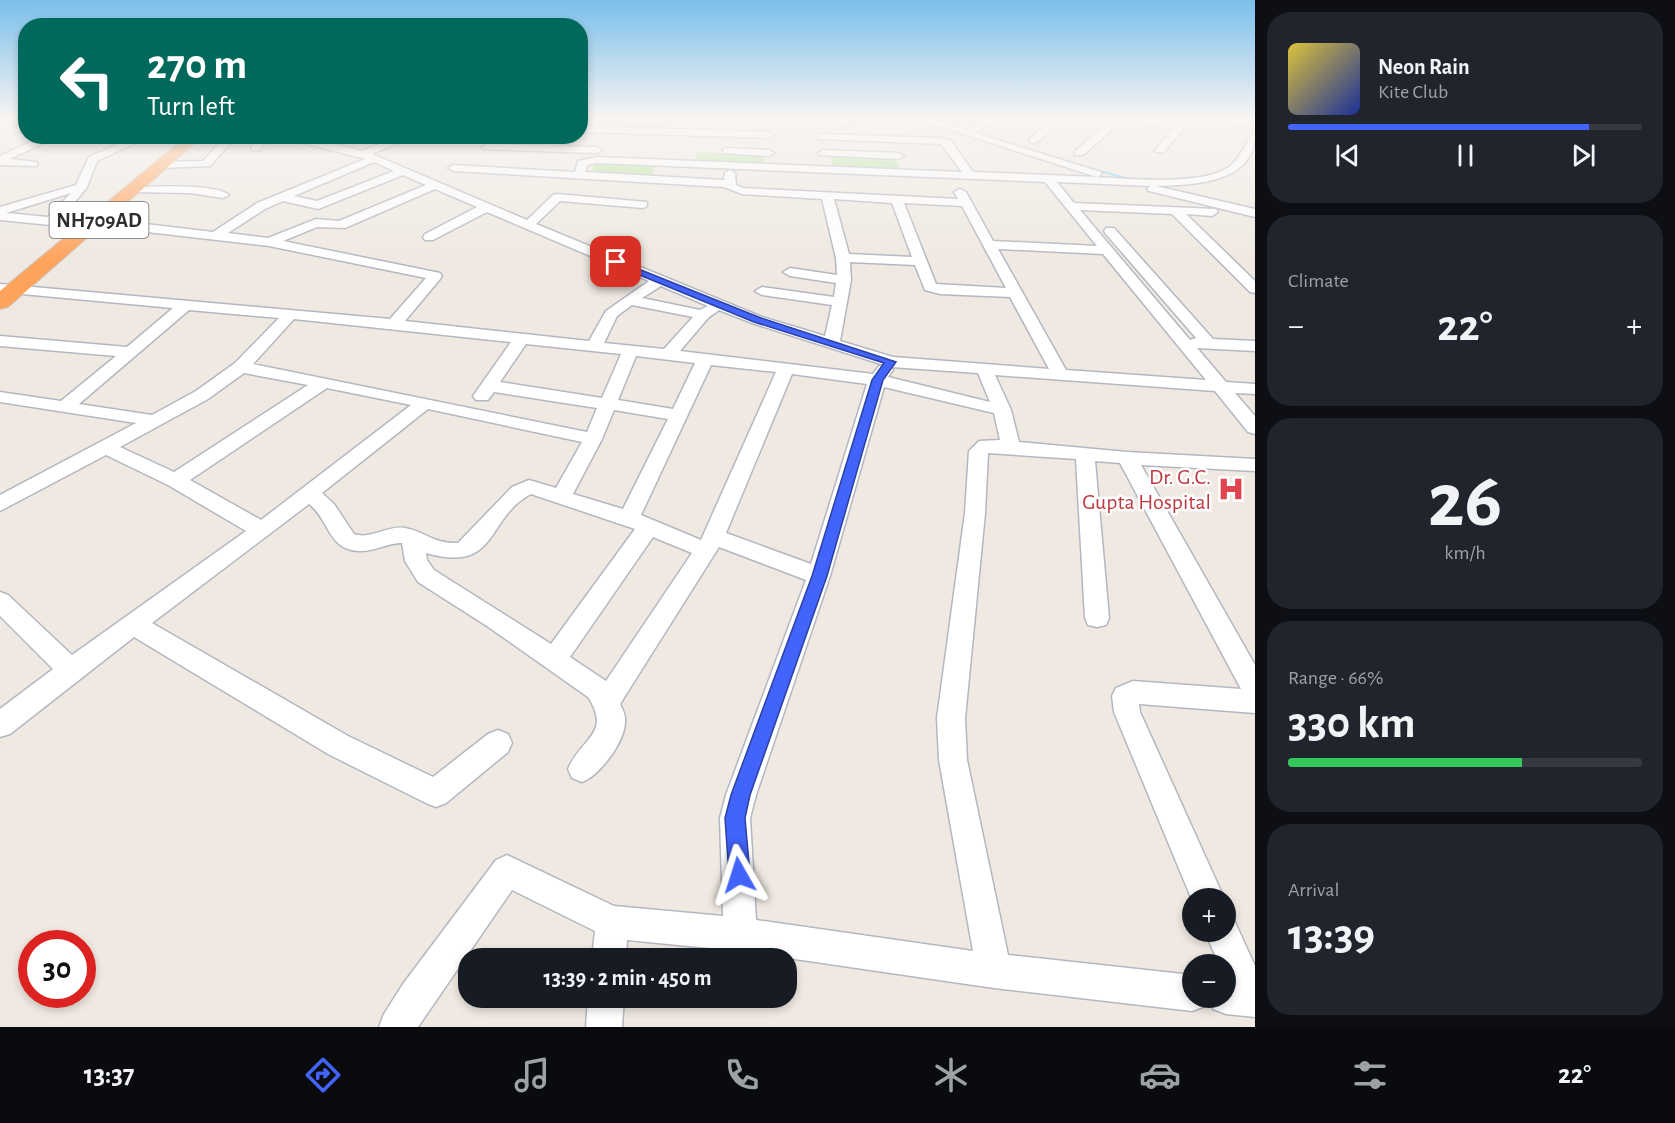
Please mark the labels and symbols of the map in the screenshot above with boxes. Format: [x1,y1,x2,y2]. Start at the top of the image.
road number: NH709AD [50,202,148,238]
pin [590,236,641,287]
place label: Dr. G.C. Gupta Hospital [1082,466,1211,513]
hospital icon: Dr. G.C. Gupta Hospital [1216,474,1246,504]
position arrow [707,843,771,907]
speed limit sign: 30 [18,930,96,1008]

